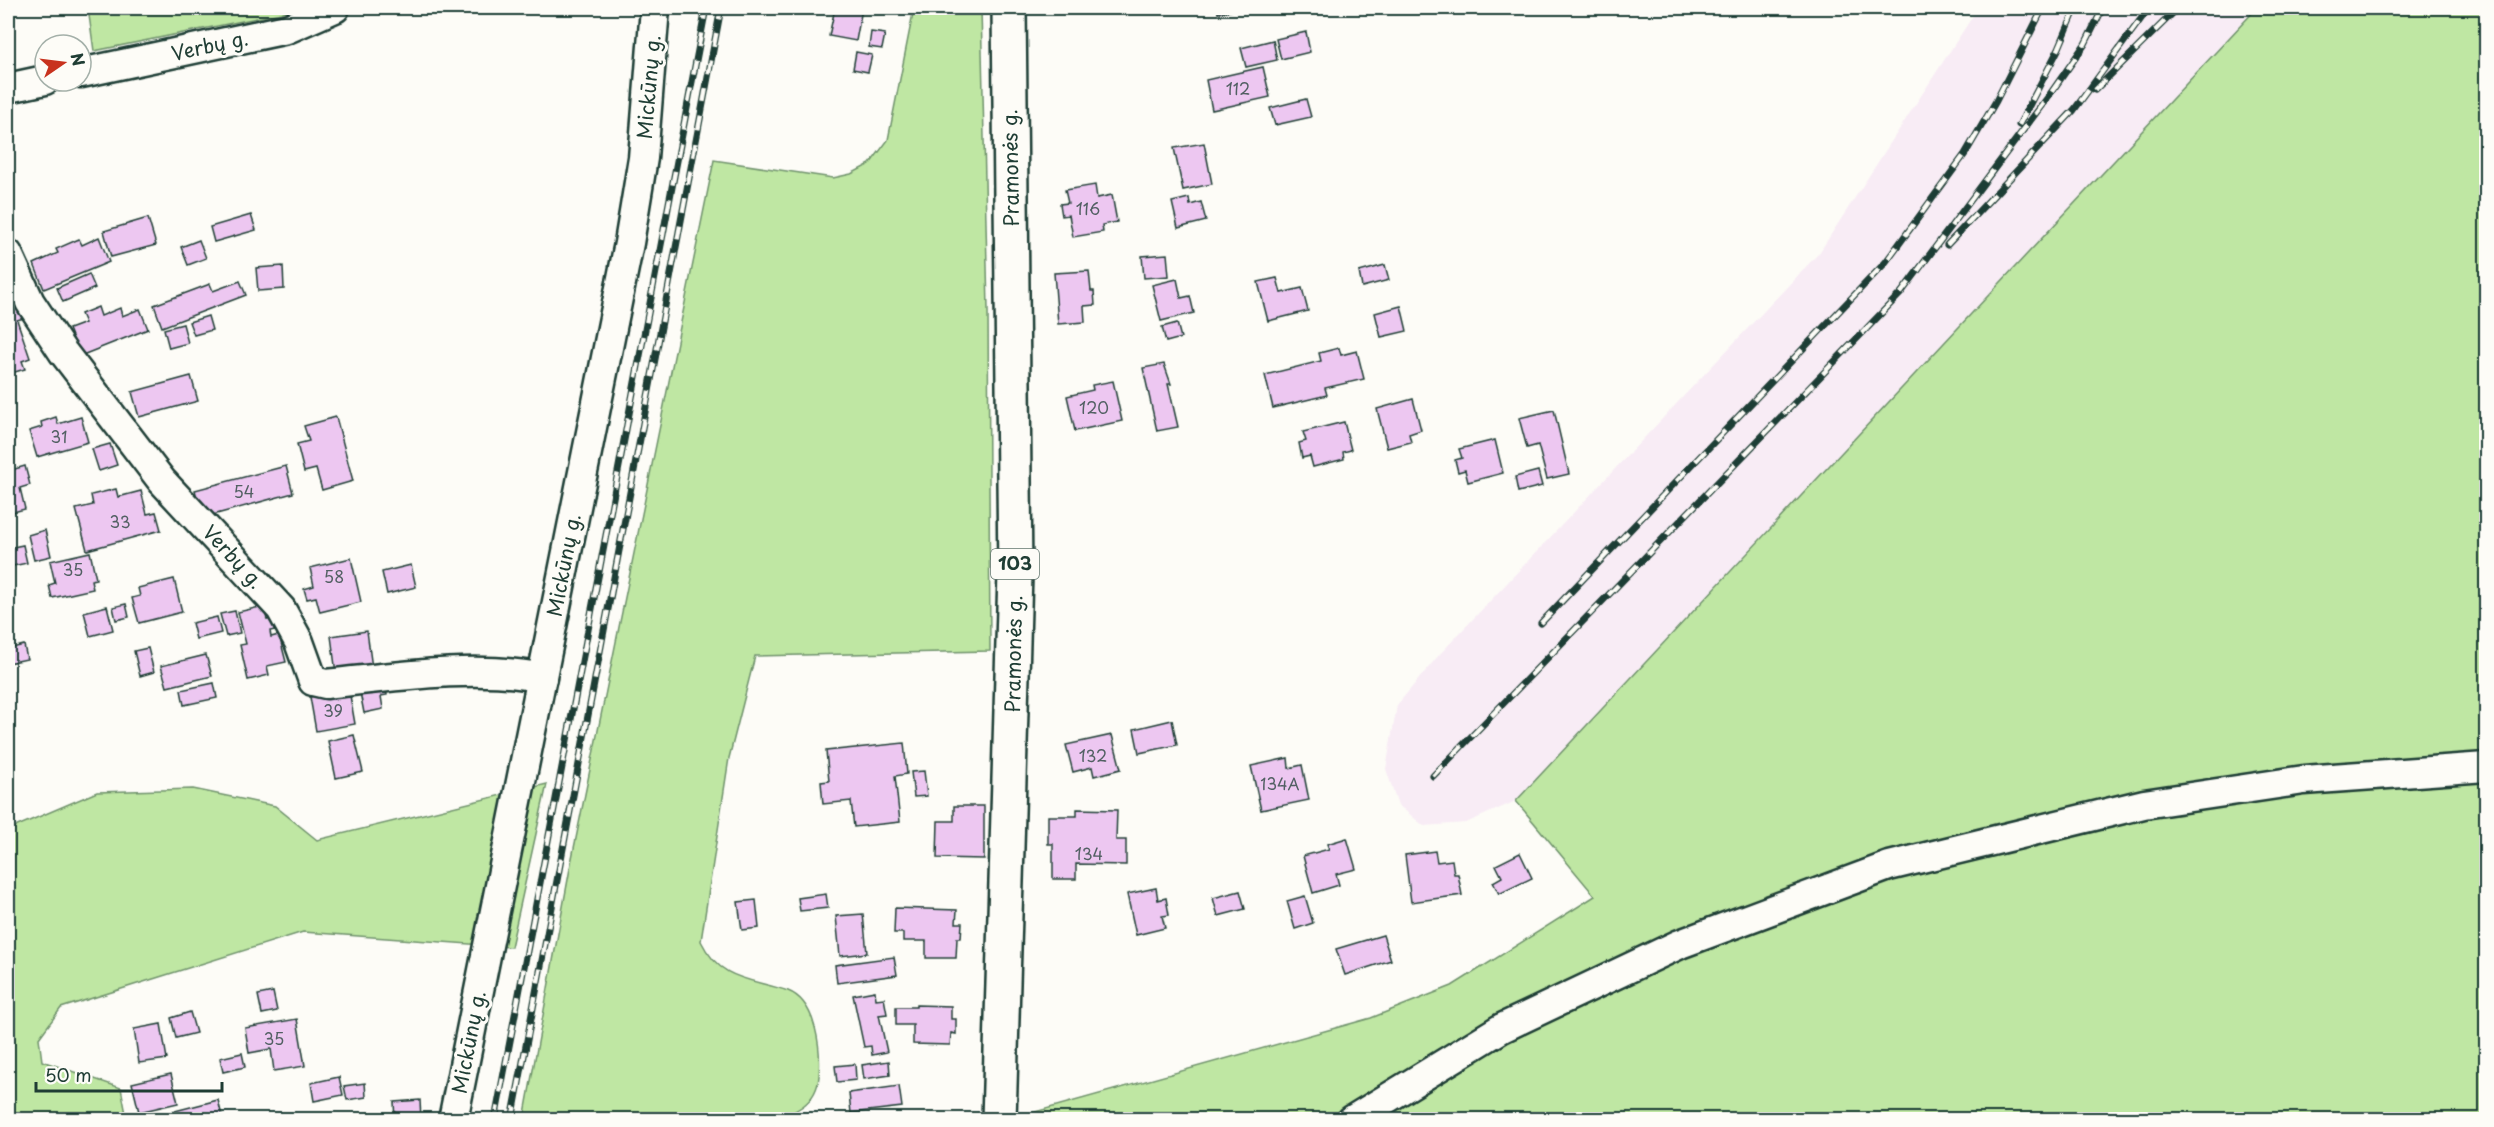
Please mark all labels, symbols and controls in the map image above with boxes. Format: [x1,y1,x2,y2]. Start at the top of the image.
street label: Verbų g. [169,22,251,68]
north arrow [33,33,93,93]
street label: Mickūnų g. [629,34,668,140]
text: N [65,50,92,68]
house number: 112 [1226,76,1250,100]
street label: Pramonės g. [994,109,1026,227]
house number: 116 [1076,196,1100,220]
house number: 120 [1079,395,1109,419]
house number: 31 [51,424,67,448]
house number: 54 [234,479,254,503]
house number: 33 [109,509,131,533]
street label: Mickūnų g. [538,511,588,619]
street label: Verbų g. [196,518,271,595]
road number: 103 [991,549,1039,579]
house number: 35 [63,557,83,581]
house number: 58 [324,564,344,588]
street label: Pramonės g. [997,595,1029,713]
house number: 39 [323,698,343,722]
house number: 132 [1079,743,1107,767]
house number: 134A [1260,771,1300,795]
house number: 134 [1075,841,1103,865]
street label: Mickūnų g. [443,988,493,1096]
house number: 35 [264,1026,284,1050]
scale bar [36,1055,222,1093]
text: 50 m [45,1061,92,1088]

